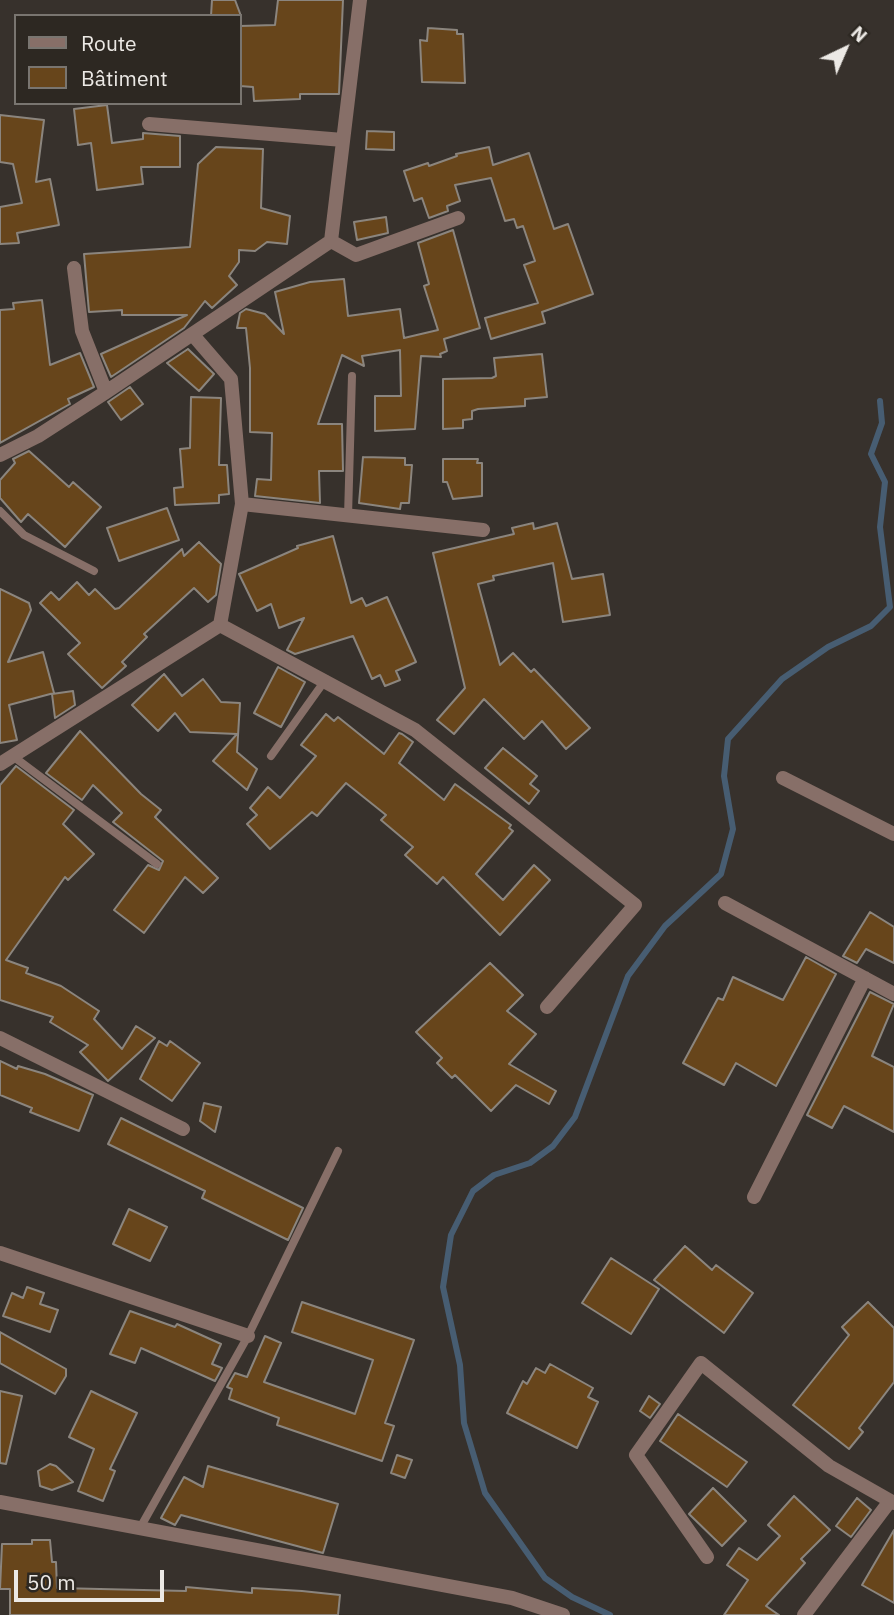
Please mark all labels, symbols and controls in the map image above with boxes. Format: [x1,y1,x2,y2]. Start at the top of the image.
legend [14,14,242,105]
north arrow [810,14,880,84]
text: N [846,20,873,47]
text: Route [81,29,137,57]
text: Bâtiment [81,64,168,92]
scale bar [18,1556,168,1600]
text: 50 m [27,1568,76,1596]

